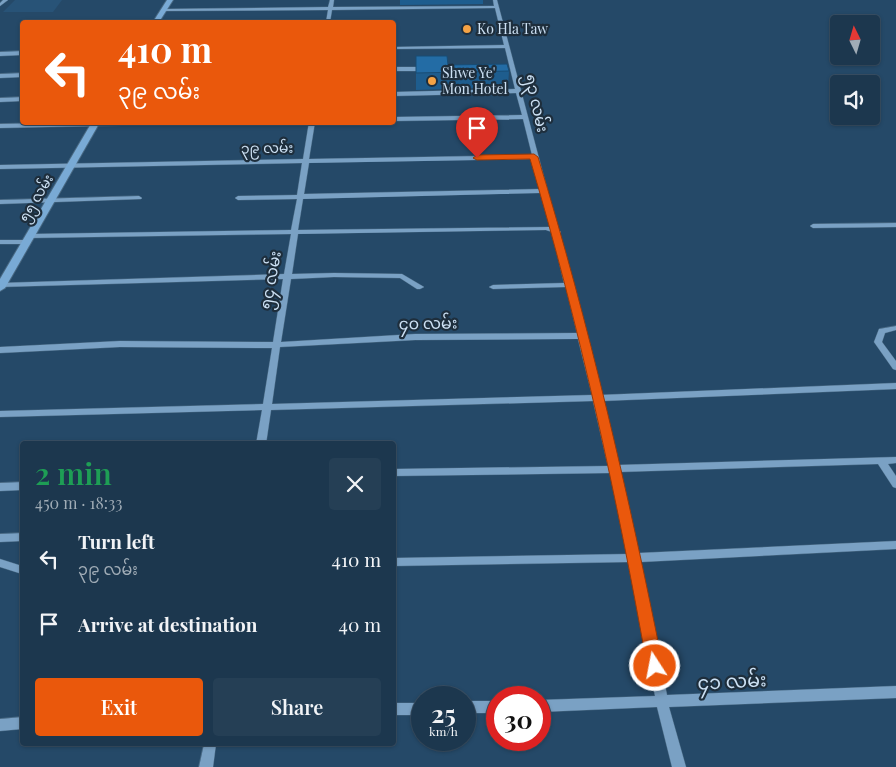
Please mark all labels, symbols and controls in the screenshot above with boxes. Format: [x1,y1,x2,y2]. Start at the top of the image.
north arrow [830,15,880,65]
map controls [830,15,880,125]
place label: Ko Hla Taw [477,19,548,38]
marker: Ko Hla Taw [461,23,473,35]
text: 410 m [118,25,212,72]
icon: left [35,40,100,105]
place label: Shwe Ye' Mon Hotel [442,63,508,98]
street label: ၅၃ လမ်း [517,72,554,135]
text: ၃၉ လမ်း [118,75,200,105]
marker: Shwe Ye' Mon Hotel [426,75,438,87]
button: sound [830,75,880,125]
pin [456,107,498,158]
icon: arrive [463,114,491,142]
street label: ၃၉ လမ်း [241,138,293,160]
street label: ၅၅ လမ်း [14,170,60,227]
street label: ၅၄ လမ်း [254,249,289,312]
street label: ၄၀ လမ်း [398,311,458,338]
text: 2 min [35,453,112,493]
button: close [329,458,381,510]
text: 450 m · 18:33 [35,492,122,513]
text: Turn left [78,528,155,554]
icon: left [35,545,63,573]
text: 410 m [332,546,381,572]
text: ၃၉ လမ်း [78,558,138,579]
icon: arrive [35,610,63,638]
text: Arrive at destination [78,611,258,637]
text: 40 m [339,611,381,637]
position arrow [628,639,680,691]
street label: ၄၁ လမ်း [697,665,767,699]
button: Exit [35,678,203,736]
button: Share [213,678,381,736]
speed limit sign: 30 [486,686,551,751]
text: 25 [431,696,456,729]
text: km/h [429,723,458,739]

